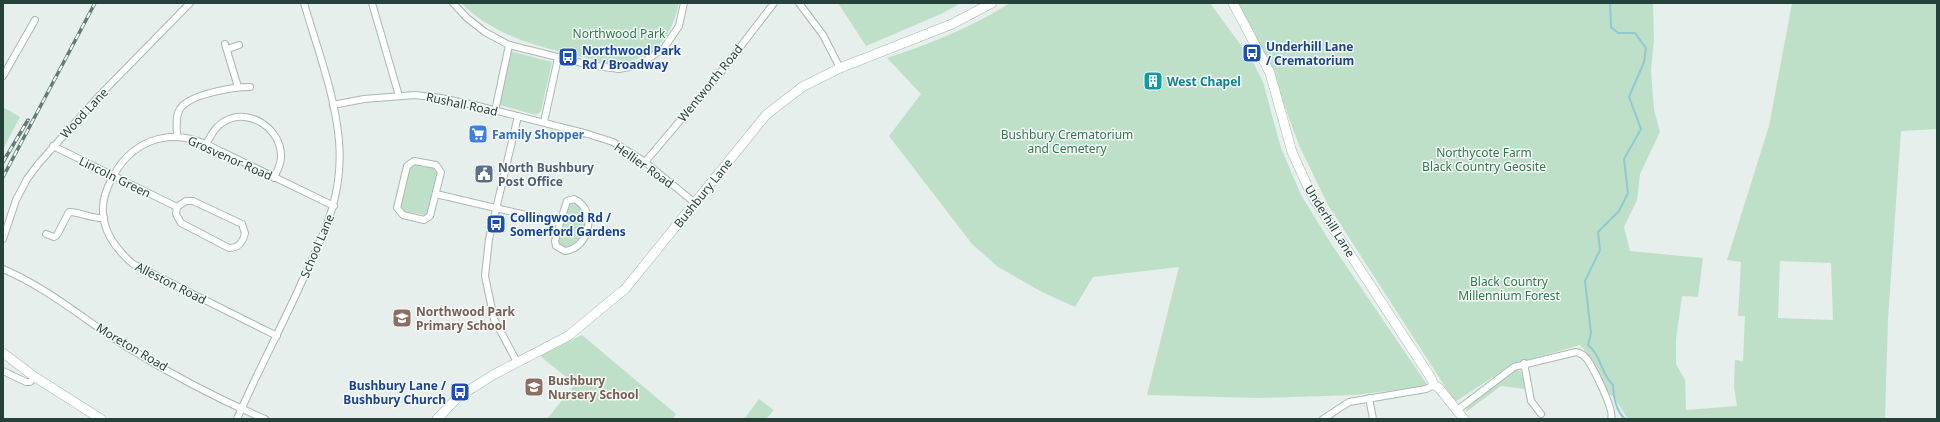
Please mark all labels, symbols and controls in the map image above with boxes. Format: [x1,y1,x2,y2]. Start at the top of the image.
park label: Northwood Park [573,25,666,42]
place label: Underhill Lane / Crematorium [1266,38,1354,69]
street label: Wentworth Road [674,41,746,125]
place label: Northwood Park Rd / Broadway [582,42,682,73]
bus stop icon: Underhill Lane / Crematorium [1241,42,1263,64]
bus stop icon: Northwood Park Rd / Broadway [557,46,579,68]
building icon: West Chapel [1142,70,1164,92]
place label: West Chapel [1167,73,1241,90]
street label: Wood Lane [56,84,112,142]
street label: Rushall Road [425,88,499,120]
supermarket icon: Family Shopper [467,123,489,145]
place label: Family Shopper [492,126,585,143]
park label: Bushbury Crematorium and Cemetery [1001,126,1133,157]
street label: Grosvenor Road [185,132,275,184]
street label: Hellier Road [611,138,677,192]
park label: Northycote Farm Black Country Geosite [1422,144,1546,175]
street label: Lincoln Green [76,152,154,202]
street label: Bushbury Lane [670,155,736,231]
place label: North Bushbury Post Office [498,159,594,190]
public building icon: North Bushbury Post Office [473,163,495,185]
street label: Underhill Lane [1301,182,1359,261]
place label: Collingwood Rd / Somerford Gardens [510,209,626,240]
street label: School Lane [296,211,338,280]
bus stop icon: Collingwood Rd / Somerford Gardens [485,213,507,235]
street label: Alleston Road [133,258,209,308]
park label: Black Country Millennium Forest [1458,273,1561,304]
place label: Northwood Park Primary School [416,303,516,334]
school or university icon: Northwood Park Primary School [391,307,413,329]
street label: Moreton Road [93,319,171,375]
place label: Bushbury Nursery School [548,372,639,403]
school or university icon: Bushbury Nursery School [523,376,545,398]
place label: Bushbury Lane / Bushbury Church [343,377,446,408]
bus stop icon: Bushbury Lane / Bushbury Church [449,381,471,403]

